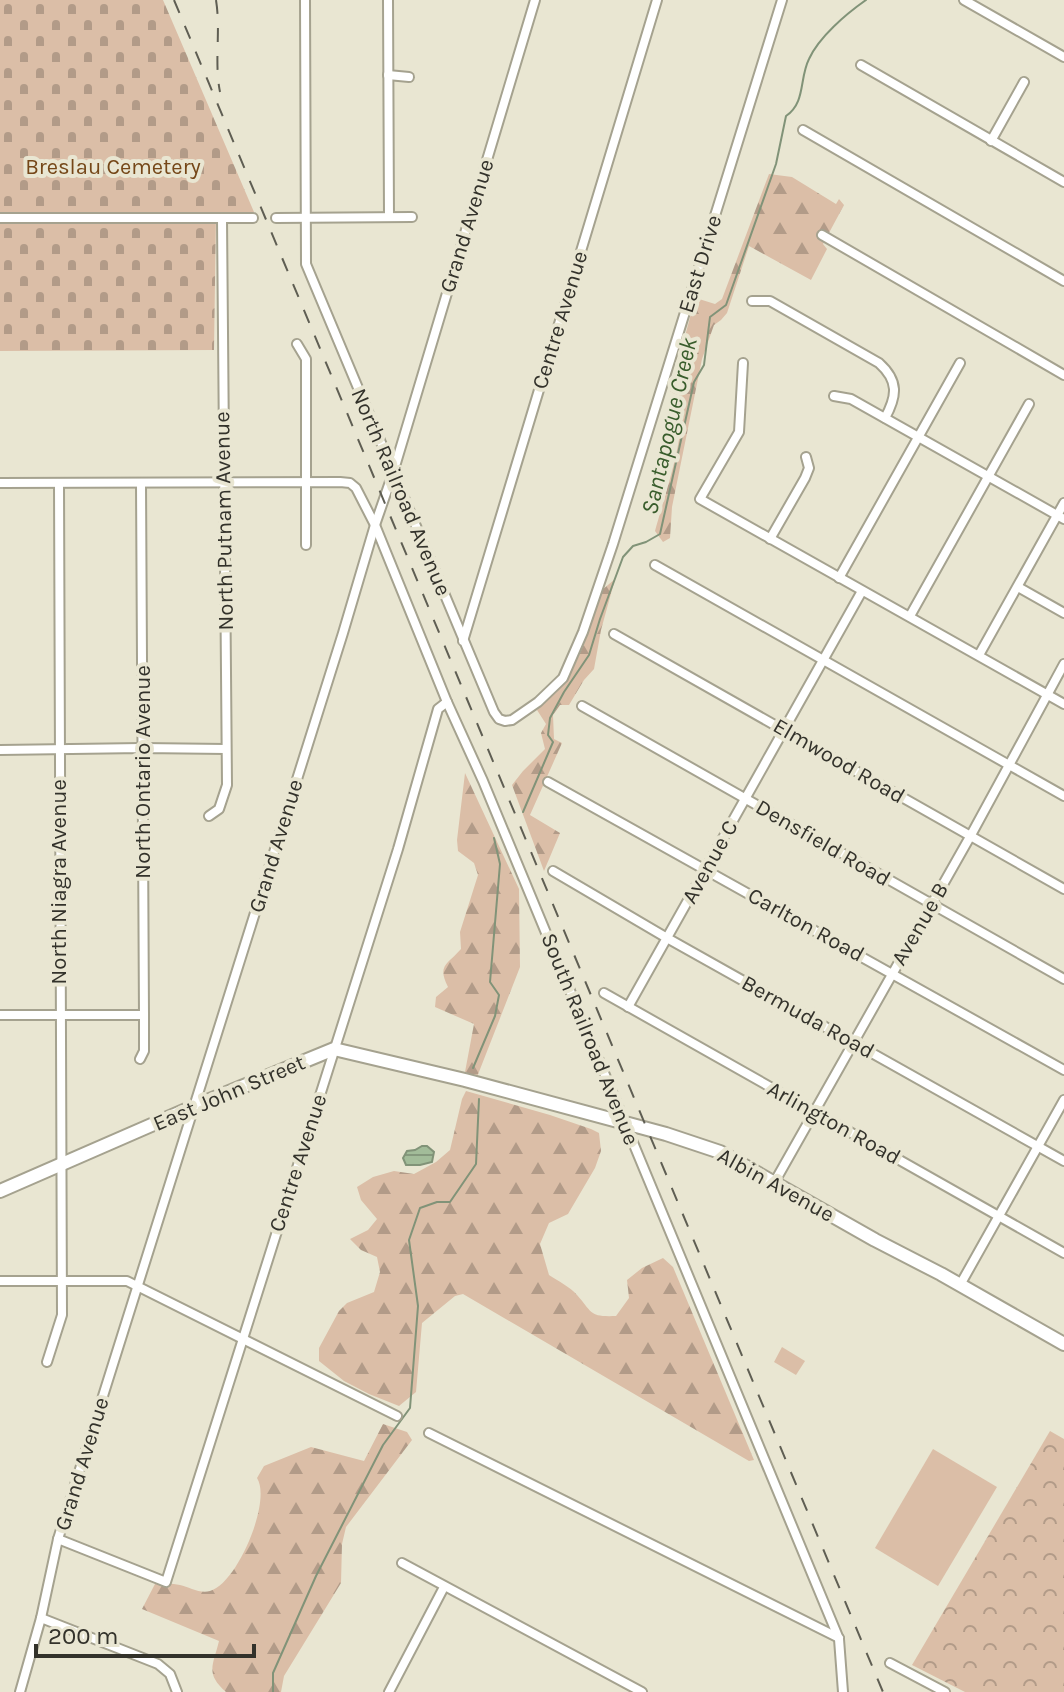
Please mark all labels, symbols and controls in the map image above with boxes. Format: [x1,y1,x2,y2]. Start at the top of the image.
park label: Breslau Cemetery [25,154,201,180]
street label: Grand Avenue [434,156,500,296]
street label: East Drive [673,212,727,316]
street label: Centre Avenue [527,248,593,392]
water label: Santapogue Creek [635,334,703,517]
street label: North Railroad Avenue [345,384,457,600]
street label: North Putnam Avenue [209,411,239,631]
street label: North Ontario Avenue [130,665,156,879]
street label: Elmwood Road [768,713,910,809]
street label: Grand Avenue [243,776,309,916]
street label: North Niagra Avenue [46,779,72,985]
street label: Densfield Road [751,794,895,892]
street label: Avenue C [677,816,743,908]
street label: Avenue B [886,878,954,970]
street label: Carlton Road [743,882,869,968]
street label: South Railroad Avenue [536,929,644,1149]
street label: Bermuda Road [737,970,879,1064]
street label: East John Street [149,1049,309,1137]
street label: Arlington Road [763,1076,905,1170]
street label: Centre Avenue [264,1091,332,1235]
street label: Albin Avenue [713,1142,839,1228]
street label: Grand Avenue [49,1394,115,1534]
scale bar [36,1608,254,1658]
text: 200 m [48,1622,119,1650]

